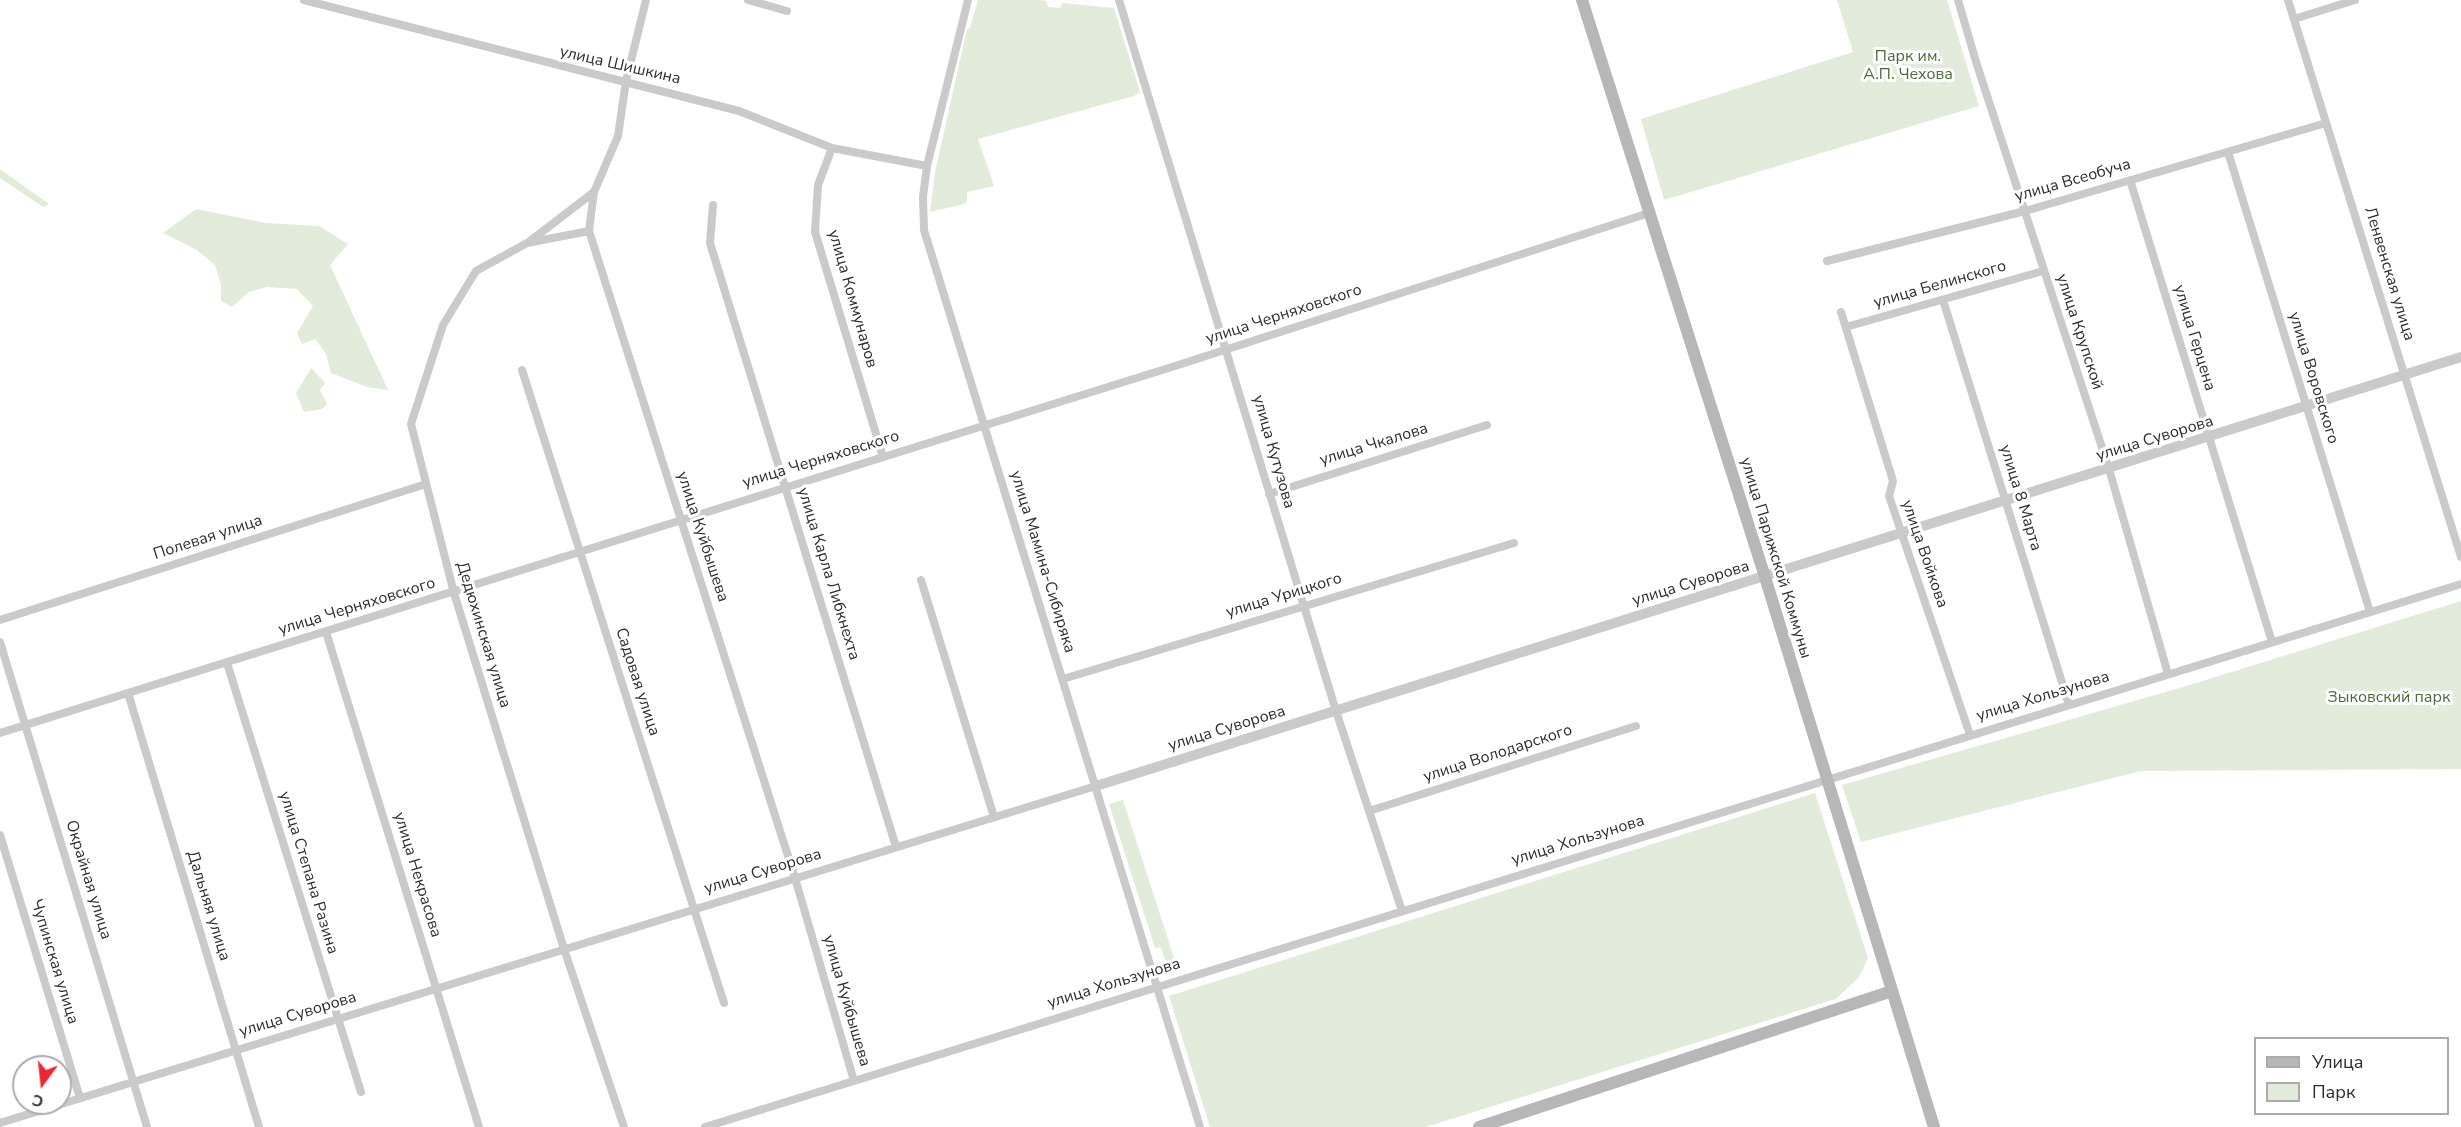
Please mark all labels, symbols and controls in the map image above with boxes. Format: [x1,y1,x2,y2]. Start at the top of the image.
street label: улица Шишкина [558,43,682,89]
park label: Парк им. А.П. Чехова [1863,47,1953,85]
street label: улица Всеобуча [2013,155,2133,207]
street label: Ленвенская улица [2360,205,2418,343]
street label: улица Коммунаров [823,228,881,370]
street label: улица Белинского [1872,257,2008,313]
street label: улица Крупской [2051,272,2107,392]
street label: улица Черняховского [1204,281,1364,349]
street label: улица Герцена [2169,283,2219,393]
street label: улица Воровского [2284,310,2342,446]
street label: улица Кутузова [1248,393,1298,511]
street label: улица Суворова [2094,412,2216,466]
street label: улица Чкалова [1318,419,1430,471]
street label: улица Черняховского [740,427,902,493]
street label: улица 8 Марта [1995,443,2045,553]
street label: улица Парижской Коммуны [1735,455,1815,661]
street label: улица Куйбышева [672,469,732,605]
street label: улица Мамина-Сибиряка [1005,469,1079,655]
street label: улица Карла Либкнехта [793,485,863,663]
street label: улица Войкова [1897,498,1951,610]
street label: Полевая улица [151,511,265,565]
street label: улица Суворова [1630,557,1752,611]
street label: Дедюхинская улица [452,560,514,710]
street label: улица Урицкого [1224,569,1344,623]
street label: улица Черняховского [276,574,438,640]
street label: Садовая улица [610,626,664,738]
street label: улица Хользунова [1974,668,2112,726]
park label: Зыковский парк [2328,688,2450,708]
street label: улица Суворова [1166,702,1288,756]
street label: улица Володарского [1421,721,1575,787]
street label: улица Степана Разина [274,789,342,957]
street label: улица Некрасова [389,810,445,940]
street label: улица Хользунова [1509,812,1647,870]
street label: Окрайная улица [61,818,115,942]
street label: улица Суворова [702,845,824,899]
street label: Дальняя улица [182,849,234,963]
street label: Чупинская улица [26,897,82,1027]
street label: улица Куйбышева [818,933,874,1069]
street label: улица Хользунова [1045,955,1183,1013]
street label: улица Суворова [237,988,359,1042]
legend [2254,1037,2449,1115]
text: Улица [2312,1050,2363,1074]
north arrow [12,1055,72,1115]
text: Парк [2312,1080,2355,1104]
text: С [30,1088,46,1112]

